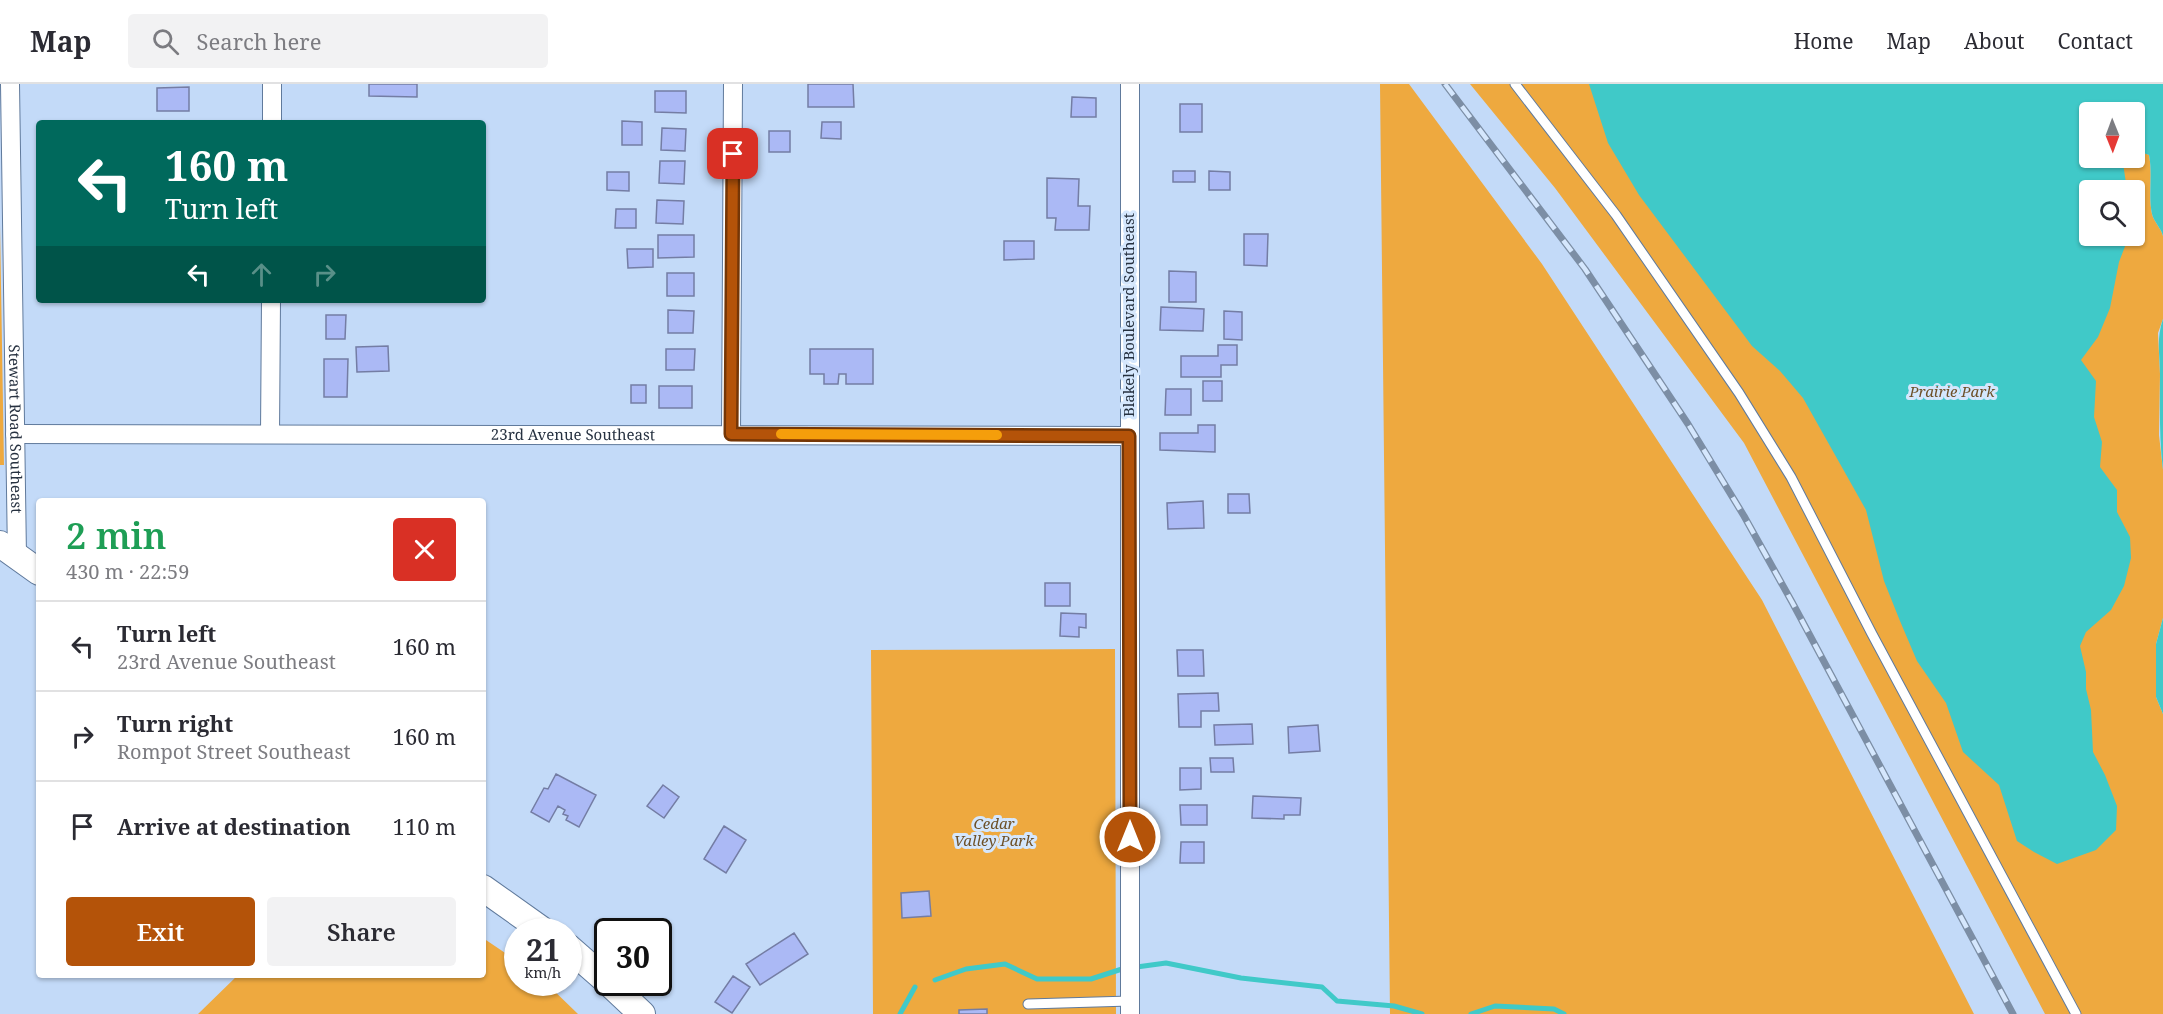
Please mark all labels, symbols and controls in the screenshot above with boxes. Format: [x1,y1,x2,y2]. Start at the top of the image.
search box [128,14,548,68]
text: Map [30,22,92,60]
icon: search [149,25,182,58]
text: Search here [197,26,321,56]
text: Home [1794,27,1854,55]
text: Map [1887,27,1931,55]
text: About [1964,27,2025,55]
text: Contact [2058,27,2133,55]
north arrow [2079,102,2145,168]
map controls [2079,102,2145,246]
pin [707,128,758,179]
text: 160 m [165,136,289,193]
icon: arrive [716,137,749,170]
icon: left [66,144,144,222]
button: search [2079,180,2145,246]
text: Turn left [165,190,278,227]
street label: Blakely Boulevard Southeast [1118,213,1138,417]
icon: left [182,258,215,291]
icon: ahead [245,258,278,291]
icon: right [308,258,341,291]
street label: Stewart Road Southeast [5,344,27,514]
park label: Prairie Park [1908,381,1995,401]
street label: 23rd Avenue Southeast [491,424,655,444]
text: 2 min [66,511,167,560]
button: close [393,518,456,581]
text: 430 m · 22:59 [66,558,189,585]
text: Turn left [117,618,216,648]
icon: left [66,630,99,663]
text: 160 m [393,631,456,661]
text: 23rd Avenue Southeast [117,648,336,675]
text: Turn right [117,708,233,738]
icon: right [66,720,99,753]
text: 160 m [393,721,456,751]
text: Rompot Street Southeast [117,738,350,765]
position arrow [1098,805,1162,869]
icon: arrive [66,810,99,843]
text: Arrive at destination [117,811,351,841]
text: 110 m [393,811,456,841]
park label: Cedar Valley Park [954,813,1034,850]
button: Exit [66,897,255,966]
button: Share [267,897,456,966]
speed limit sign: 30 [594,918,672,996]
text: 21 [526,929,560,970]
text: km/h [525,962,561,982]

